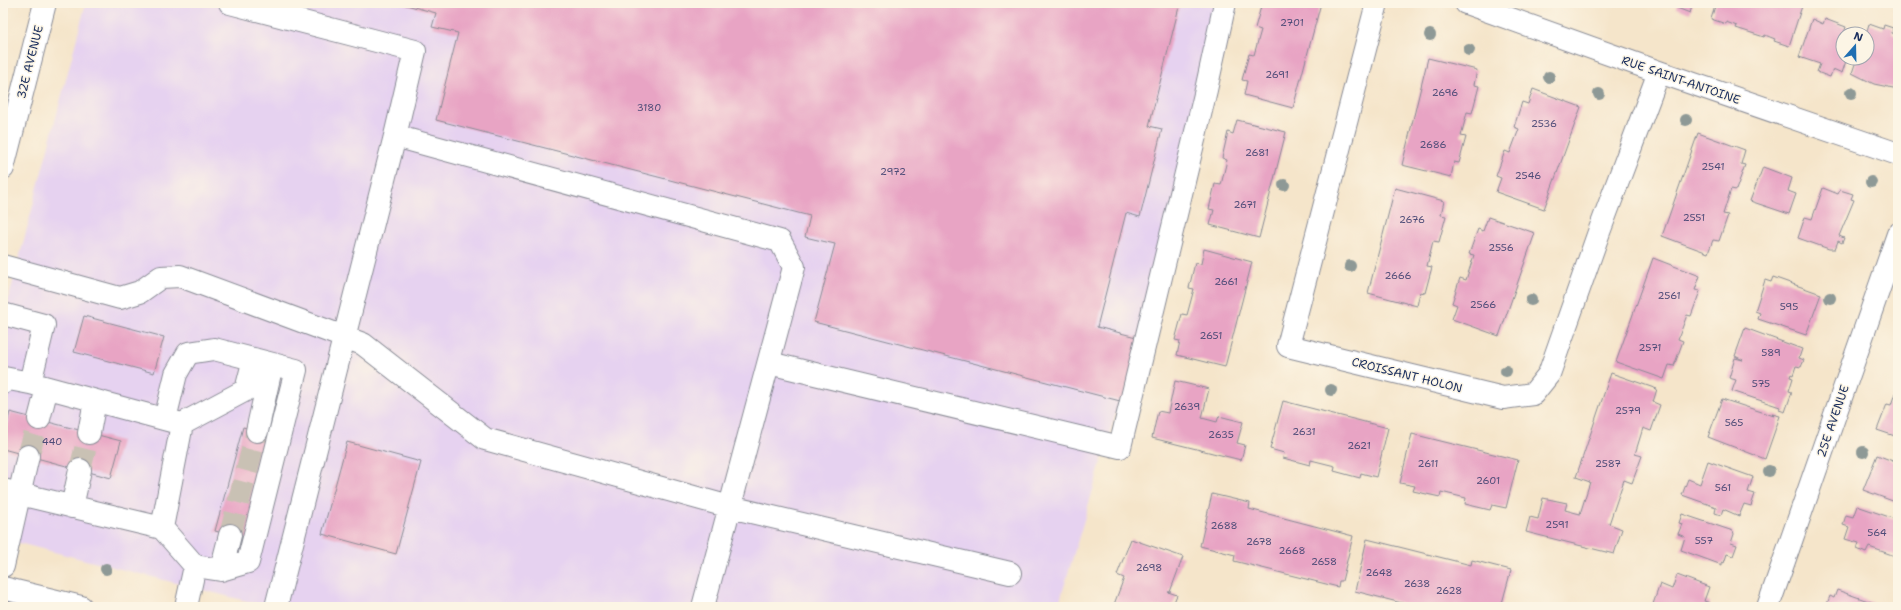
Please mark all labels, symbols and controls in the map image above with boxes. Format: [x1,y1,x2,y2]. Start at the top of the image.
house number: 2701 [1280,16,1304,29]
street label: 32E AVENUE [13,23,47,101]
north arrow [1835,26,1875,66]
text: N [1852,29,1865,46]
street label: RUE SAINT-ANTOINE [1619,52,1743,108]
house number: 2691 [1265,68,1289,81]
house number: 2696 [1432,86,1458,99]
house number: 3180 [637,101,661,114]
house number: 2536 [1531,117,1557,130]
house number: 2686 [1420,138,1446,151]
house number: 2681 [1245,146,1269,159]
house number: 2541 [1701,160,1725,173]
house number: 2972 [880,165,906,178]
house number: 2546 [1515,169,1541,182]
house number: 2671 [1233,198,1257,211]
house number: 2551 [1683,211,1705,224]
house number: 2676 [1399,213,1425,226]
house number: 2556 [1488,241,1514,254]
house number: 2666 [1384,269,1412,282]
house number: 2661 [1214,275,1238,288]
house number: 2561 [1657,289,1681,302]
house number: 2566 [1470,298,1496,311]
house number: 595 [1780,300,1798,313]
house number: 2651 [1199,329,1223,342]
house number: 2571 [1638,341,1662,354]
house number: 589 [1761,346,1781,359]
street label: CROISSANT HOLON [1350,353,1464,397]
house number: 575 [1752,377,1770,390]
street label: 25E AVENUE [1813,383,1853,459]
house number: 2639 [1174,400,1200,413]
house number: 2579 [1615,404,1641,417]
house number: 565 [1725,416,1743,429]
house number: 2631 [1292,425,1316,438]
house number: 2635 [1208,428,1234,441]
house number: 440 [42,435,62,448]
house number: 2621 [1347,439,1371,452]
house number: 2611 [1418,457,1438,470]
house number: 2587 [1595,457,1621,470]
house number: 2601 [1476,474,1500,487]
house number: 561 [1715,481,1731,494]
house number: 2591 [1545,518,1569,531]
house number: 2688 [1211,519,1237,532]
house number: 564 [1867,526,1887,539]
house number: 557 [1695,534,1713,547]
house number: 2678 [1246,535,1272,548]
house number: 2668 [1279,544,1305,557]
house number: 2658 [1311,555,1337,568]
house number: 2698 [1136,561,1162,574]
house number: 2648 [1366,566,1392,579]
house number: 2638 [1404,577,1430,590]
house number: 2628 [1436,584,1462,597]

